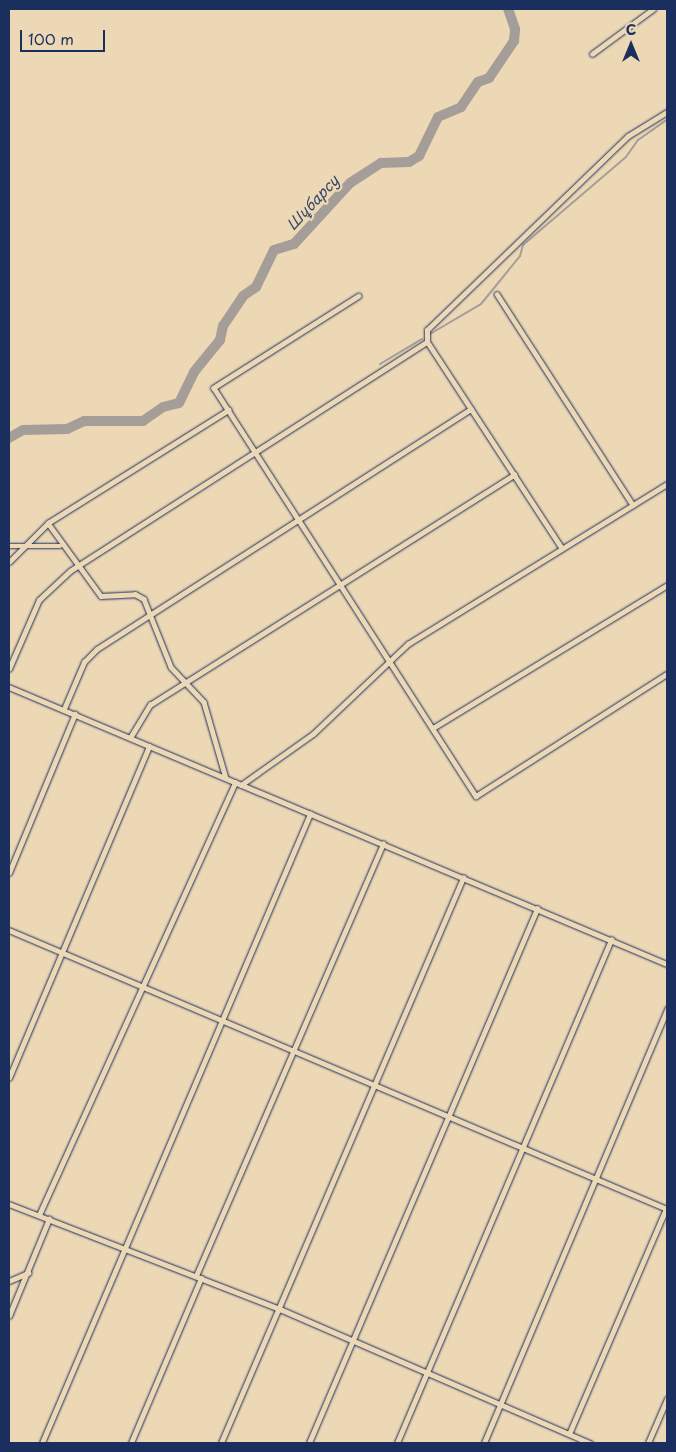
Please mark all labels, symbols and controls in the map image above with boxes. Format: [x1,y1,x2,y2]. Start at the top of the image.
text: С [626,19,636,40]
scale bar [22,20,108,52]
north arrow [606,20,656,70]
text: 100 m [28,27,74,50]
water label: Шұбарсу [282,171,342,233]

